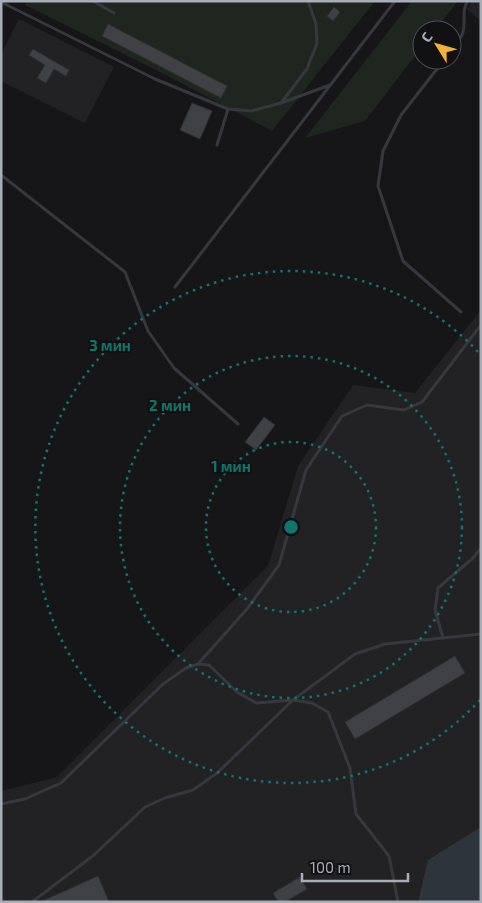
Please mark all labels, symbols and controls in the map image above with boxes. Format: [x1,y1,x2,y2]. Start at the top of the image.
north arrow [412,20,462,70]
text: С [417,28,435,45]
text: 3 мин [89,336,131,354]
text: 2 мин [149,396,191,414]
text: 1 мин [211,457,251,475]
centre of rings [282,518,300,536]
scale bar [302,850,408,882]
text: 100 m [310,858,351,876]

